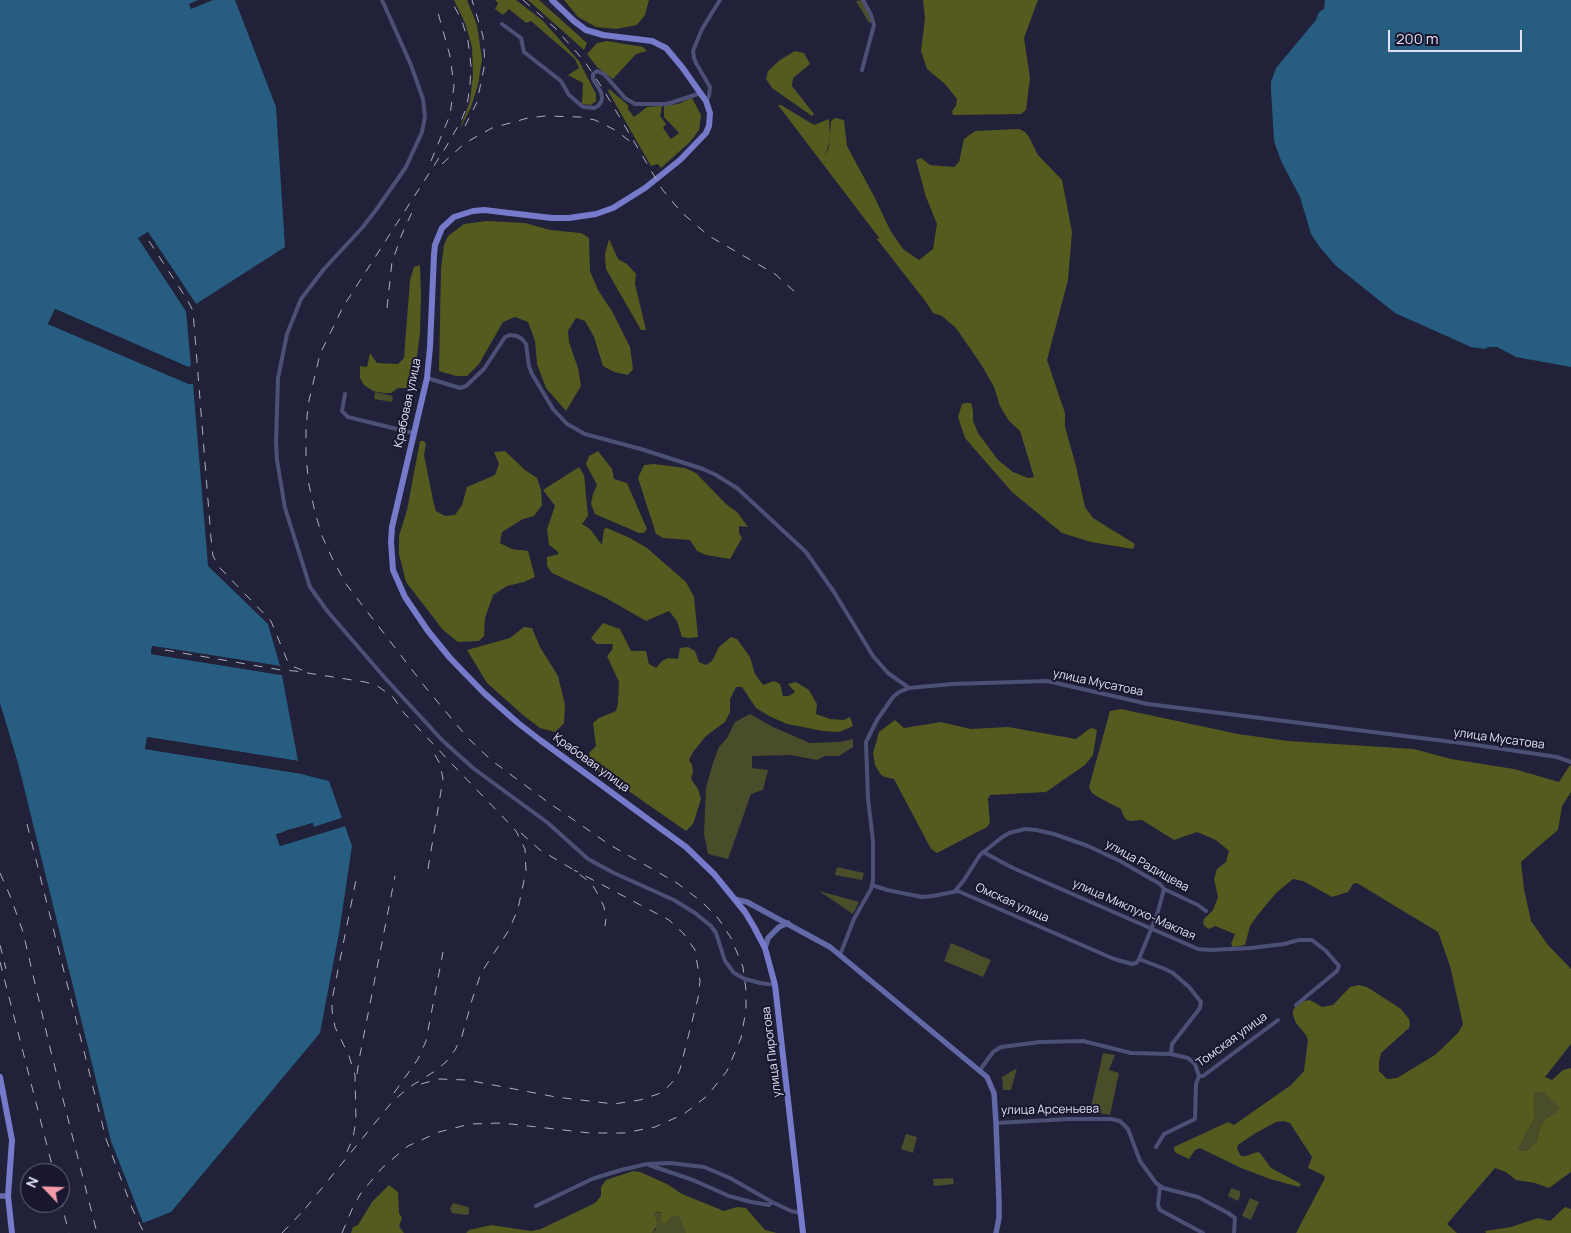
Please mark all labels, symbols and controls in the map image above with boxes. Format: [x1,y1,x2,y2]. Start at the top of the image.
scale bar [1391,20,1525,52]
text: 200 m [1396,28,1439,49]
street label: Крабовая улица [391,357,425,449]
street label: улица Мусатова [1052,666,1144,700]
street label: улица Мусатова [1452,725,1546,753]
street label: Крабовая улица [550,730,632,796]
street label: улица Радищева [1103,837,1191,895]
street label: улица Миклухо-Маклая [1070,876,1198,944]
street label: Омская улица [973,880,1051,926]
street label: улица Пирогова [759,1006,785,1098]
street label: Томская улица [1194,1010,1270,1070]
street label: улица Арсеньева [1001,1102,1099,1118]
north arrow [20,1163,70,1213]
text: N [21,1174,42,1191]

